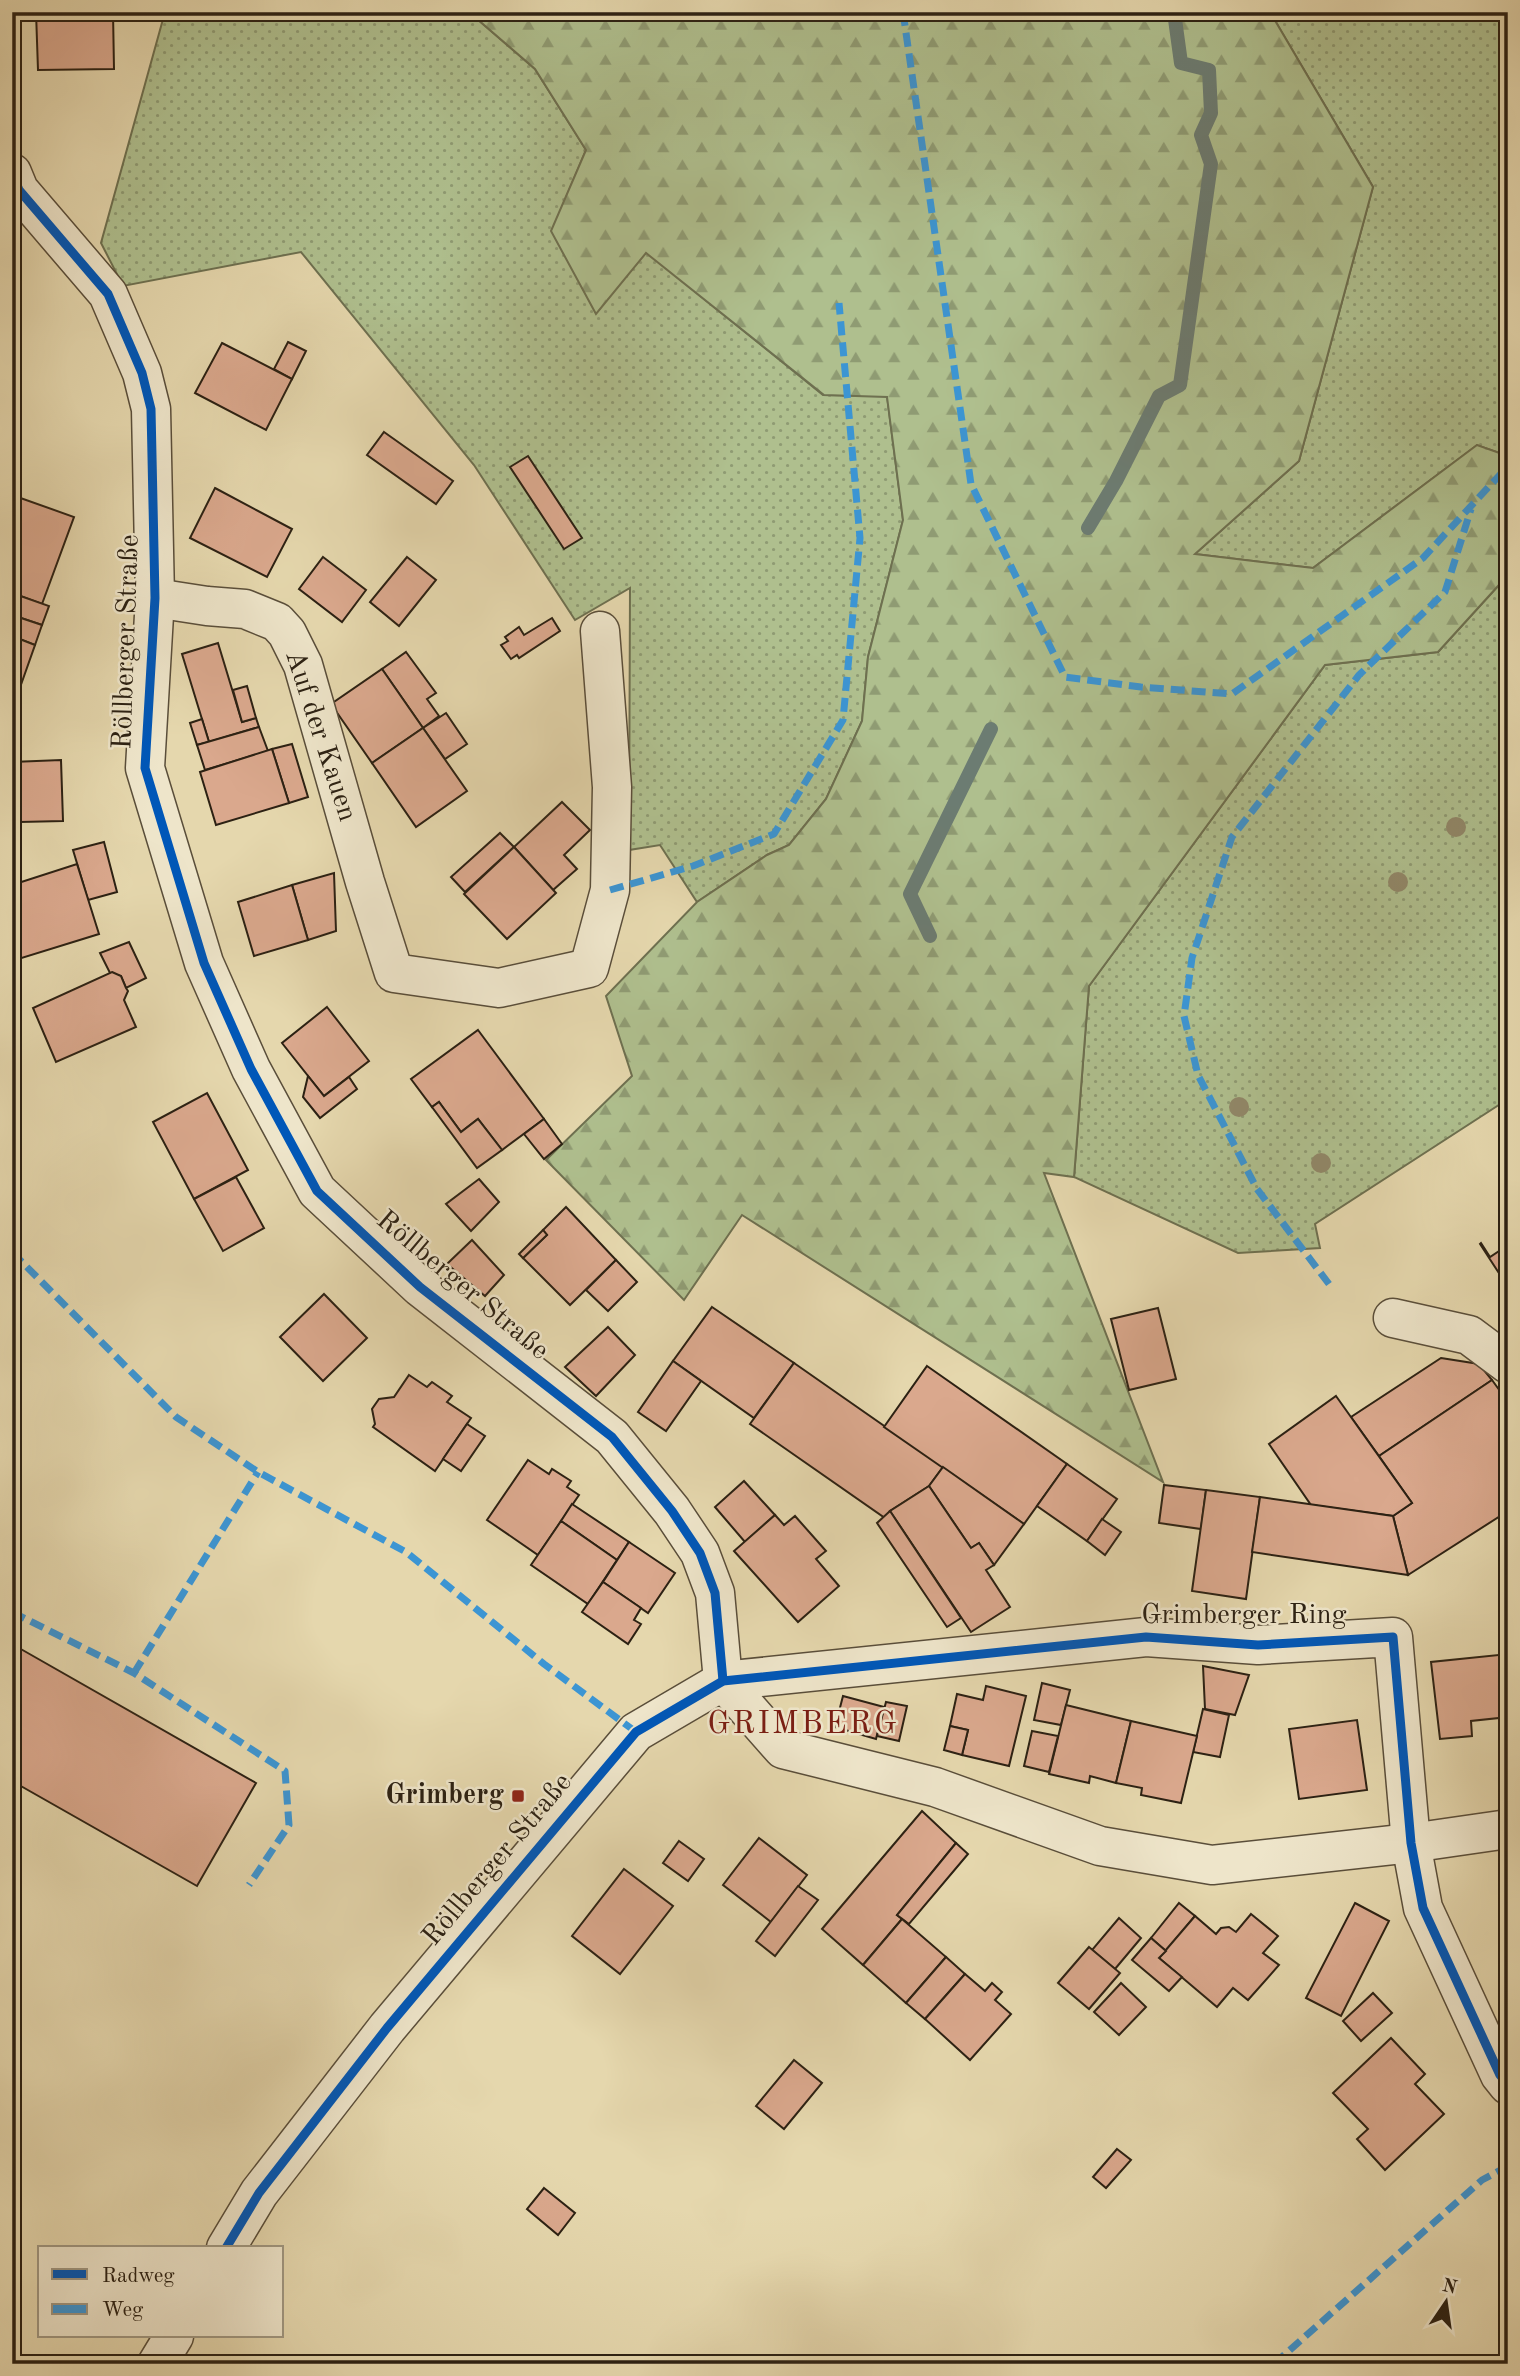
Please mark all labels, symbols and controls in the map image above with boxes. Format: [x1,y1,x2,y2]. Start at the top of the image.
street label: Röllberger Straße [109,534,145,750]
street label: Auf der Kauen [279,647,361,825]
street label: Röllberger Straße [371,1206,553,1366]
street label: Grimberger Ring [1141,1602,1347,1630]
district label: GRIMBERG [707,1709,899,1741]
street label: Röllberger Straße [418,1769,578,1951]
place label: Grimberg [385,1782,504,1810]
marker: Grimberg [510,1788,526,1804]
legend [38,2246,284,2338]
text: Radweg [102,2266,175,2287]
north arrow [1412,2268,1482,2338]
text: N [1440,2277,1459,2299]
text: Weg [102,2300,144,2321]

